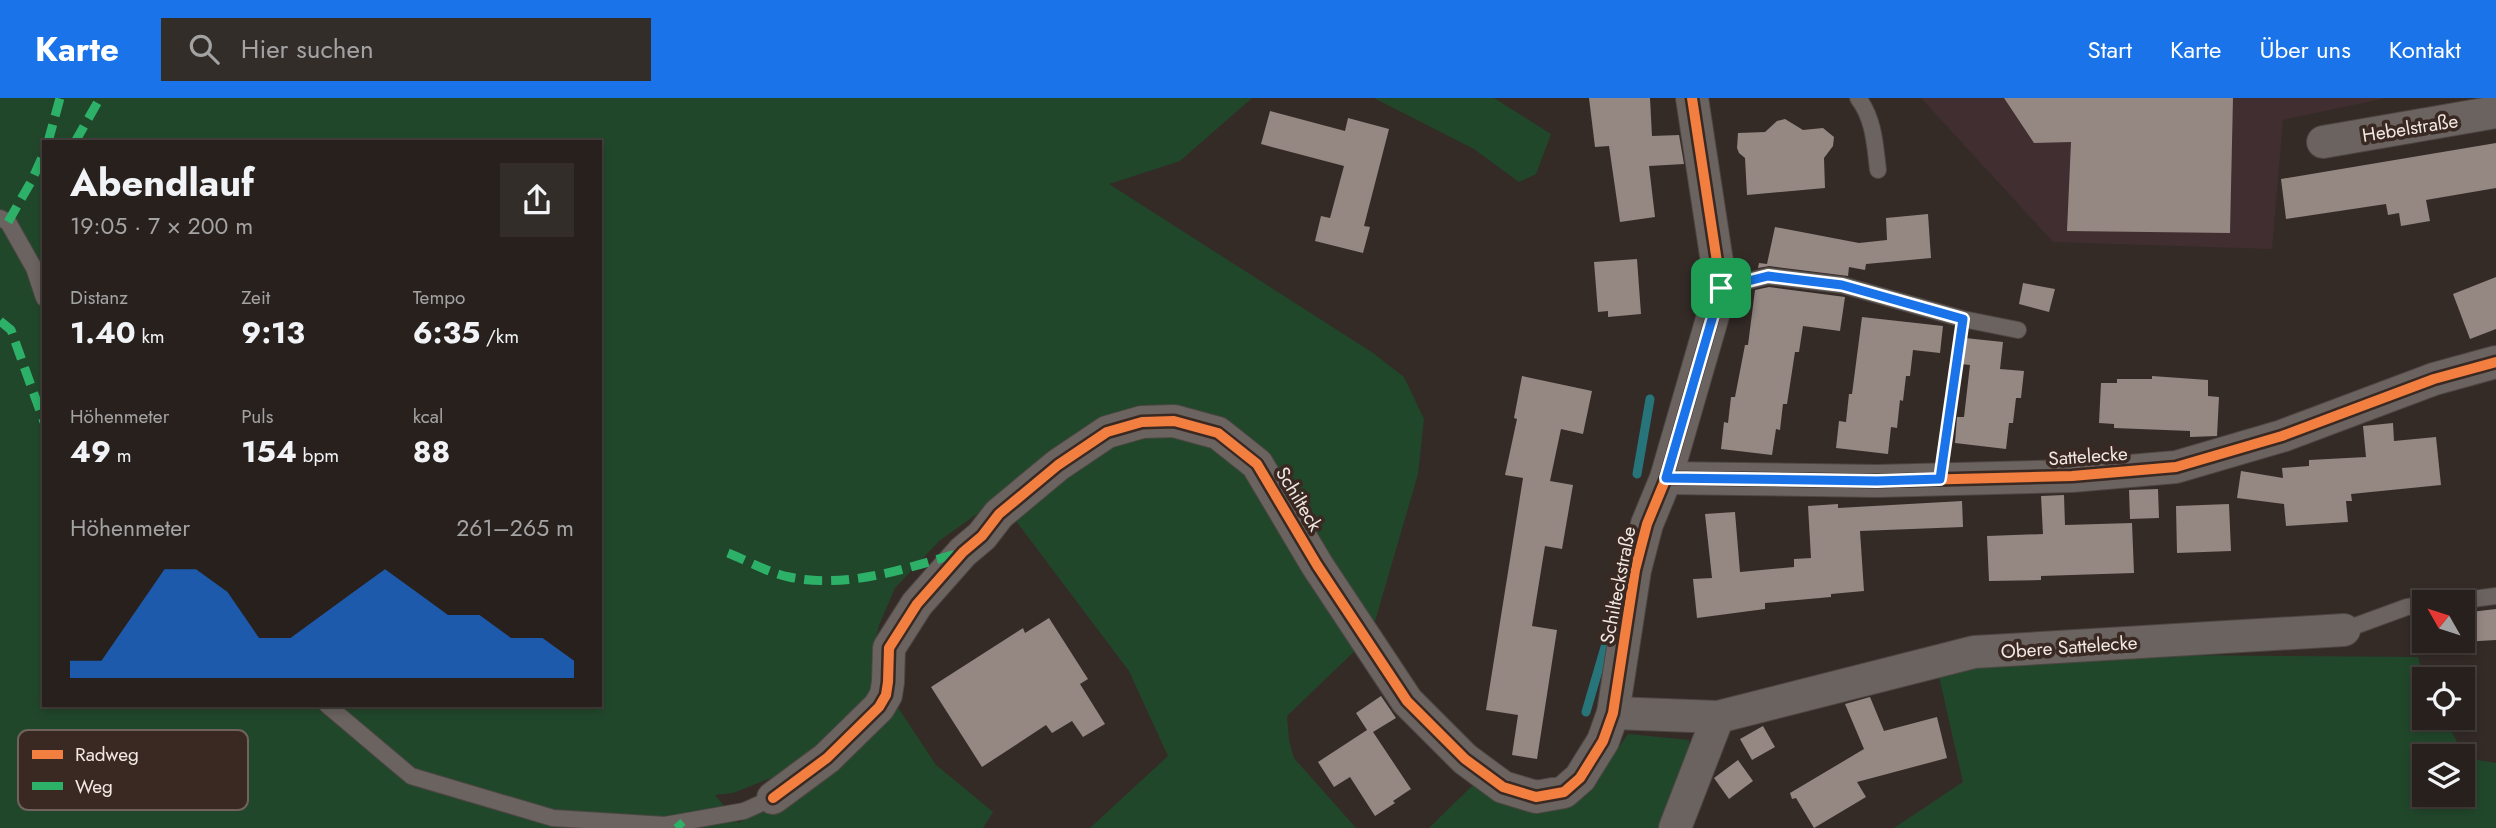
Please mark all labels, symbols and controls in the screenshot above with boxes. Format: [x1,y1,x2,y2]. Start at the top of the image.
search box [161,18,651,81]
text: Karte [35,26,119,73]
icon: search [185,30,223,68]
text: Hier suchen [241,30,374,68]
text: Start [2088,32,2132,67]
text: Karte [2170,32,2221,67]
text: Über uns [2259,32,2351,67]
text: Kontakt [2389,32,2461,67]
street label: Hebelstraße [2360,107,2460,149]
text: Abendlauf [70,155,254,210]
button: share [500,163,574,237]
text: 19:05 · 7 × 200 m [70,209,253,243]
pin [1691,258,1751,318]
icon: arrive [1702,269,1740,307]
text: Distanz [70,284,128,311]
text: Zeit [241,284,270,311]
text: Tempo [413,284,465,311]
text: 1.40 [70,311,136,354]
text: 9:13 [241,311,305,354]
text: 6:35 [413,311,480,354]
text: km [136,323,165,350]
text: /km [480,323,519,350]
text: Höhenmeter [70,403,169,430]
text: Puls [241,403,273,430]
text: kcal [413,403,443,430]
text: 49 [70,430,111,473]
text: 154 [241,430,297,473]
text: 88 [413,430,450,473]
street label: Sattelecke [2047,440,2129,472]
text: m [111,442,132,469]
text: bpm [297,442,339,469]
street label: Schilteck [1269,462,1329,537]
text: Höhenmeter [70,511,190,545]
text: 261–265 m [456,511,574,545]
street label: Schilteckstraße [1593,524,1643,646]
north arrow [2412,590,2474,653]
map controls [2412,590,2475,807]
street label: Obere Sattelecke [2000,629,2138,665]
button: locate [2412,667,2475,730]
legend [18,730,248,810]
text: Radweg [75,741,139,768]
button: layers [2412,744,2475,807]
text: Weg [75,773,113,800]

